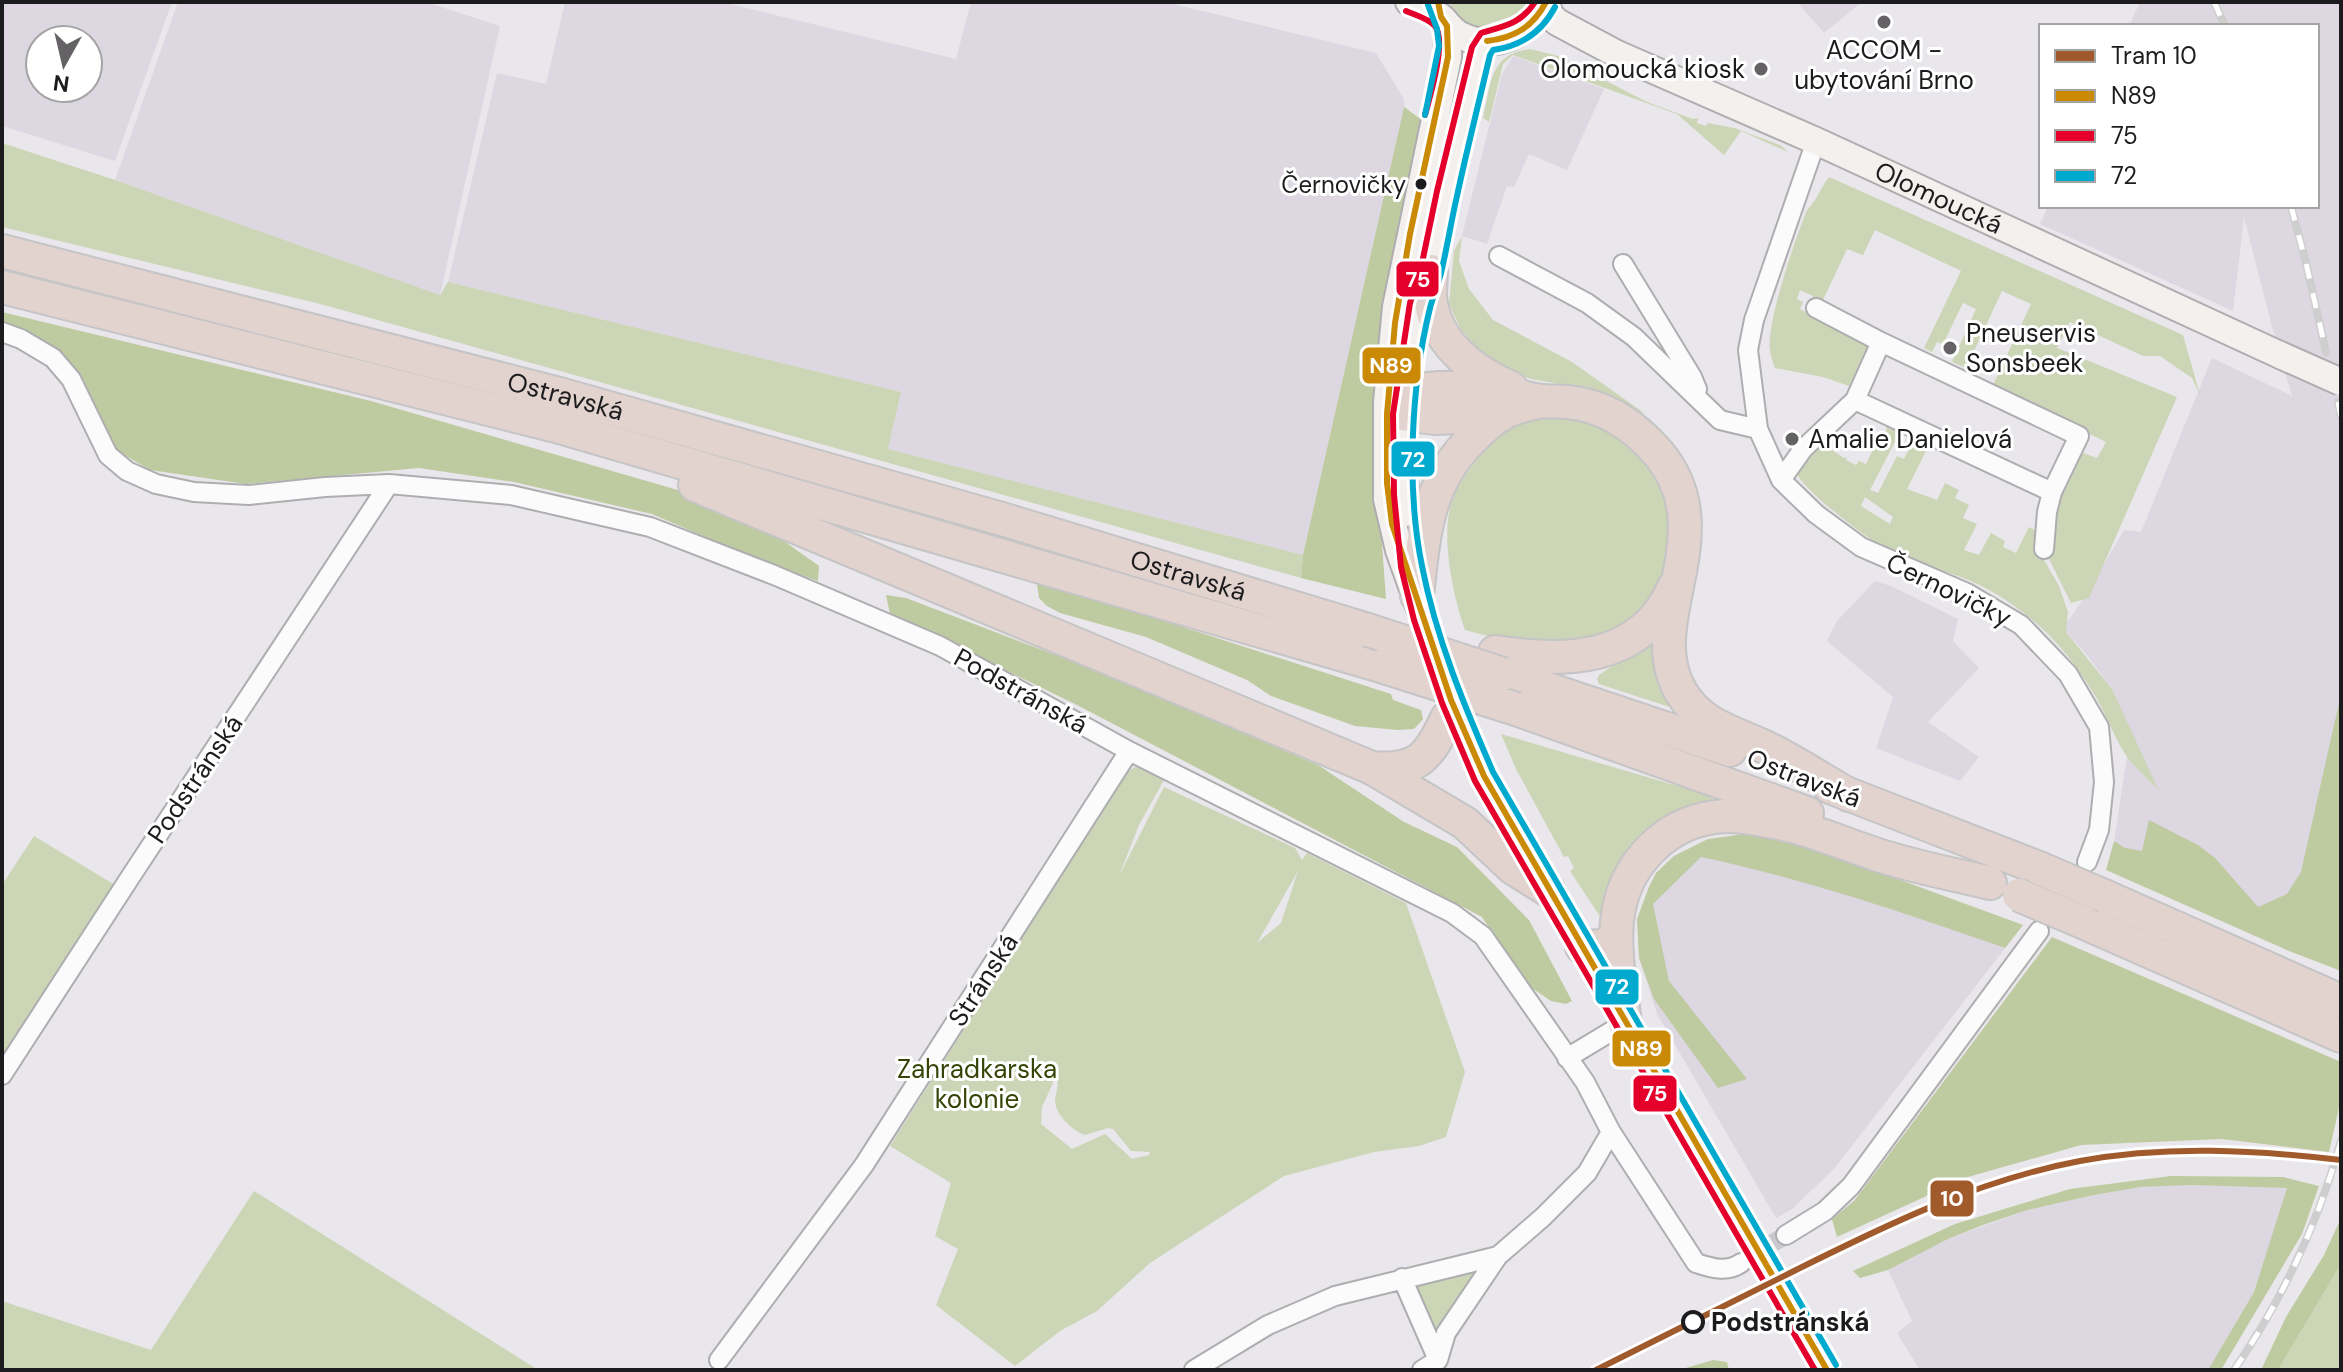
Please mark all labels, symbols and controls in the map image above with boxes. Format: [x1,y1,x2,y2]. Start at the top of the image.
marker: ACCOM - ubytování Brno [1875,13,1893,31]
north arrow [24,24,104,104]
legend [2039,24,2319,208]
place label: ACCOM - ubytování Brno [1794,33,1974,97]
text: Tram 10 [2111,40,2197,71]
place label: Olomoucká kiosk [1540,52,1745,86]
marker: Olomoucká kiosk [1752,60,1770,78]
text: N [51,68,71,99]
text: N89 [2111,80,2157,111]
text: 75 [2111,120,2138,151]
street label: Olomoucká [1869,154,2008,242]
text: 72 [2111,160,2137,191]
place label: Černovičky [1281,169,1406,200]
marker: Černovičky [1413,176,1429,192]
line badge: 75 [1395,260,1440,298]
text: 75 [1406,265,1430,294]
place label: Pneuservis Sonsbeek [1966,316,2096,380]
marker: Pneuservis Sonsbeek [1941,339,1959,357]
line badge: N89 [1361,346,1422,385]
text: N89 [1369,351,1413,380]
street label: Ostravská [504,364,628,428]
place label: Amalie Danielová [1808,422,2012,456]
marker: Amalie Danielová [1783,430,1801,448]
line badge: 72 [1390,440,1436,478]
text: 72 [1401,445,1425,474]
street label: Ostravská [1126,542,1250,609]
street label: Černovičky [1881,545,2017,635]
street label: Podstránská [948,640,1094,742]
street label: Podstránská [140,708,250,850]
street label: Ostravská [1742,741,1866,815]
street label: Stránská [940,927,1026,1033]
line badge: 72 [1594,968,1640,1006]
text: 72 [1605,972,1629,1001]
line badge: N89 [1611,1029,1672,1068]
text: N89 [1619,1034,1663,1063]
park label: Zahradkarska kolonie [897,1052,1057,1116]
line badge: 75 [1632,1074,1678,1113]
text: 75 [1643,1079,1667,1108]
line badge: 10 [1929,1179,1975,1218]
text: 10 [1940,1184,1964,1213]
place label: Podstránská [1711,1305,1869,1339]
marker: Podstránská [1682,1311,1704,1333]

